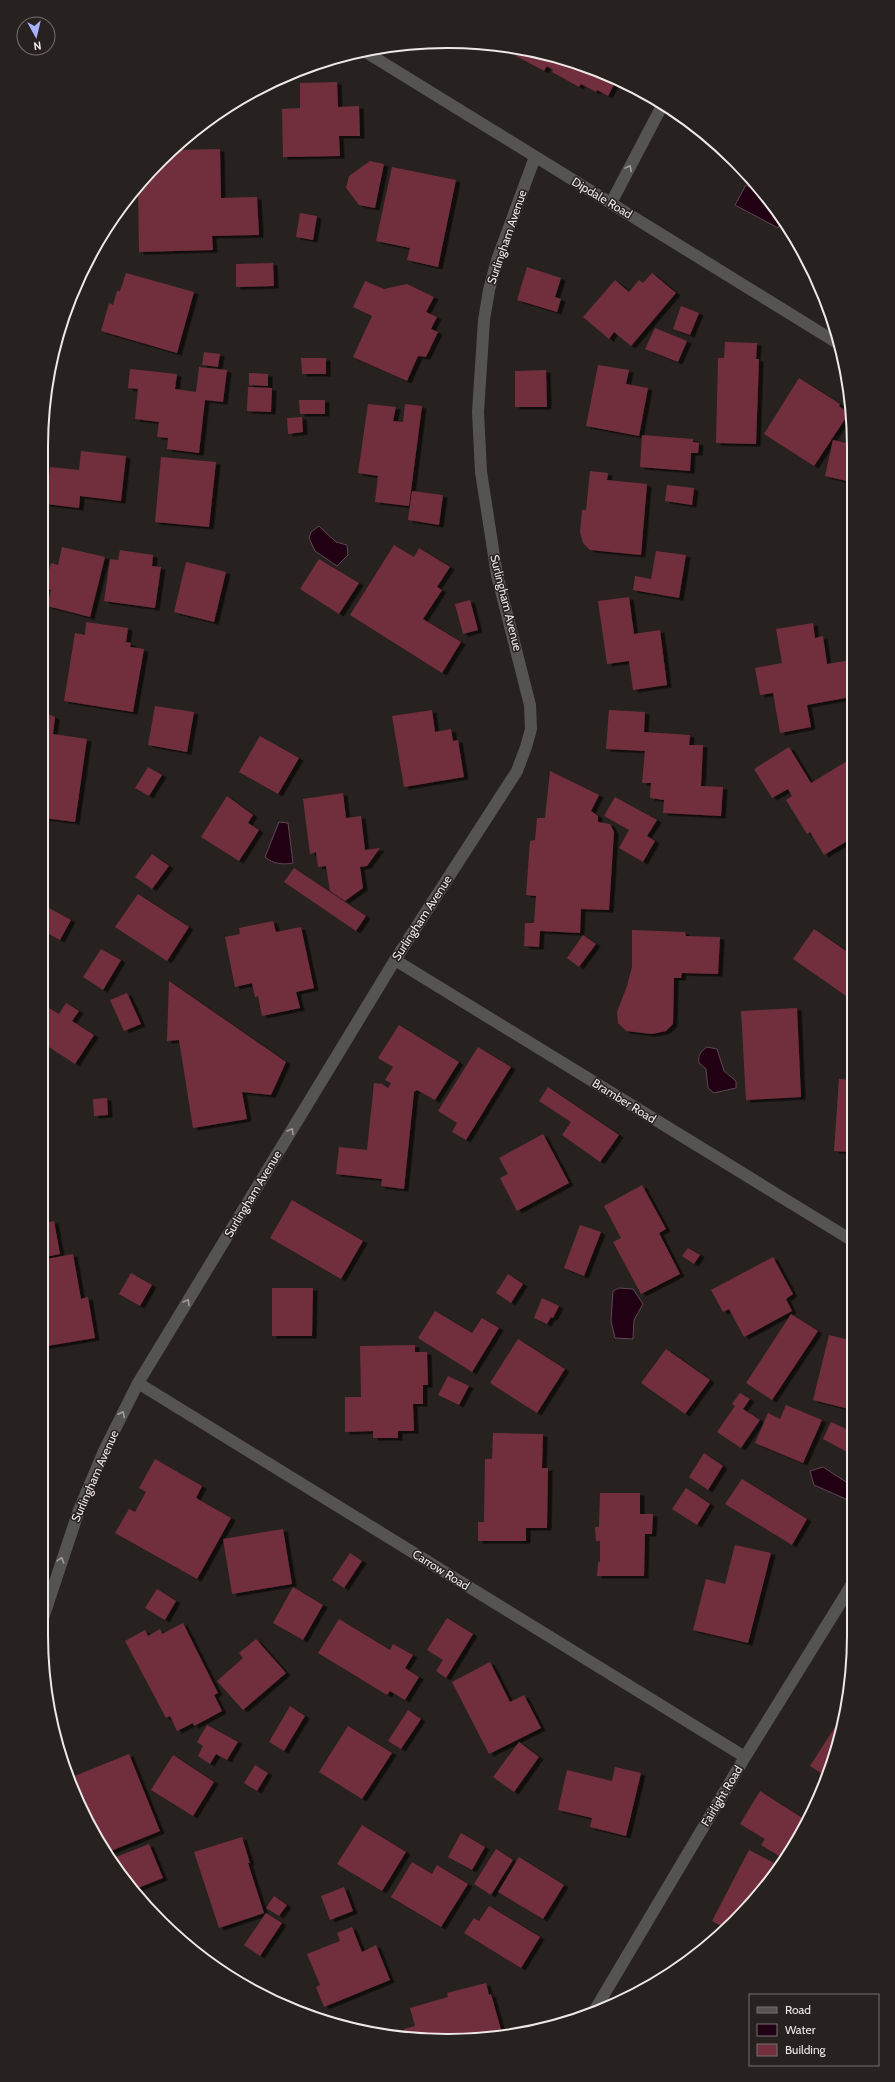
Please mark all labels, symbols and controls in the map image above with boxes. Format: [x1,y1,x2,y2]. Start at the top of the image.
north arrow [16,16,56,56]
text: N [33,38,42,53]
one-way arrow [624,165,632,173]
street label: Dipdale Road [569,174,635,221]
street label: Surlingham Avenue [483,188,530,286]
street label: Surlingham Avenue [487,553,526,653]
street label: Surlingham Avenue [388,872,455,963]
street label: Bramber Road [590,1075,659,1126]
one-way arrow [286,1128,294,1135]
street label: Surlingham Avenue [221,1148,284,1240]
one-way arrow [182,1299,190,1306]
one-way arrow [117,1411,125,1419]
street label: Surlingham Avenue [68,1428,121,1524]
street label: Carrow Road [410,1546,473,1593]
one-way arrow [56,1557,65,1564]
street label: Fairlight Road [698,1763,746,1829]
legend [749,1994,879,2066]
text: Road [785,2002,811,2017]
text: Water [785,2022,816,2037]
text: Building [785,2042,827,2057]

